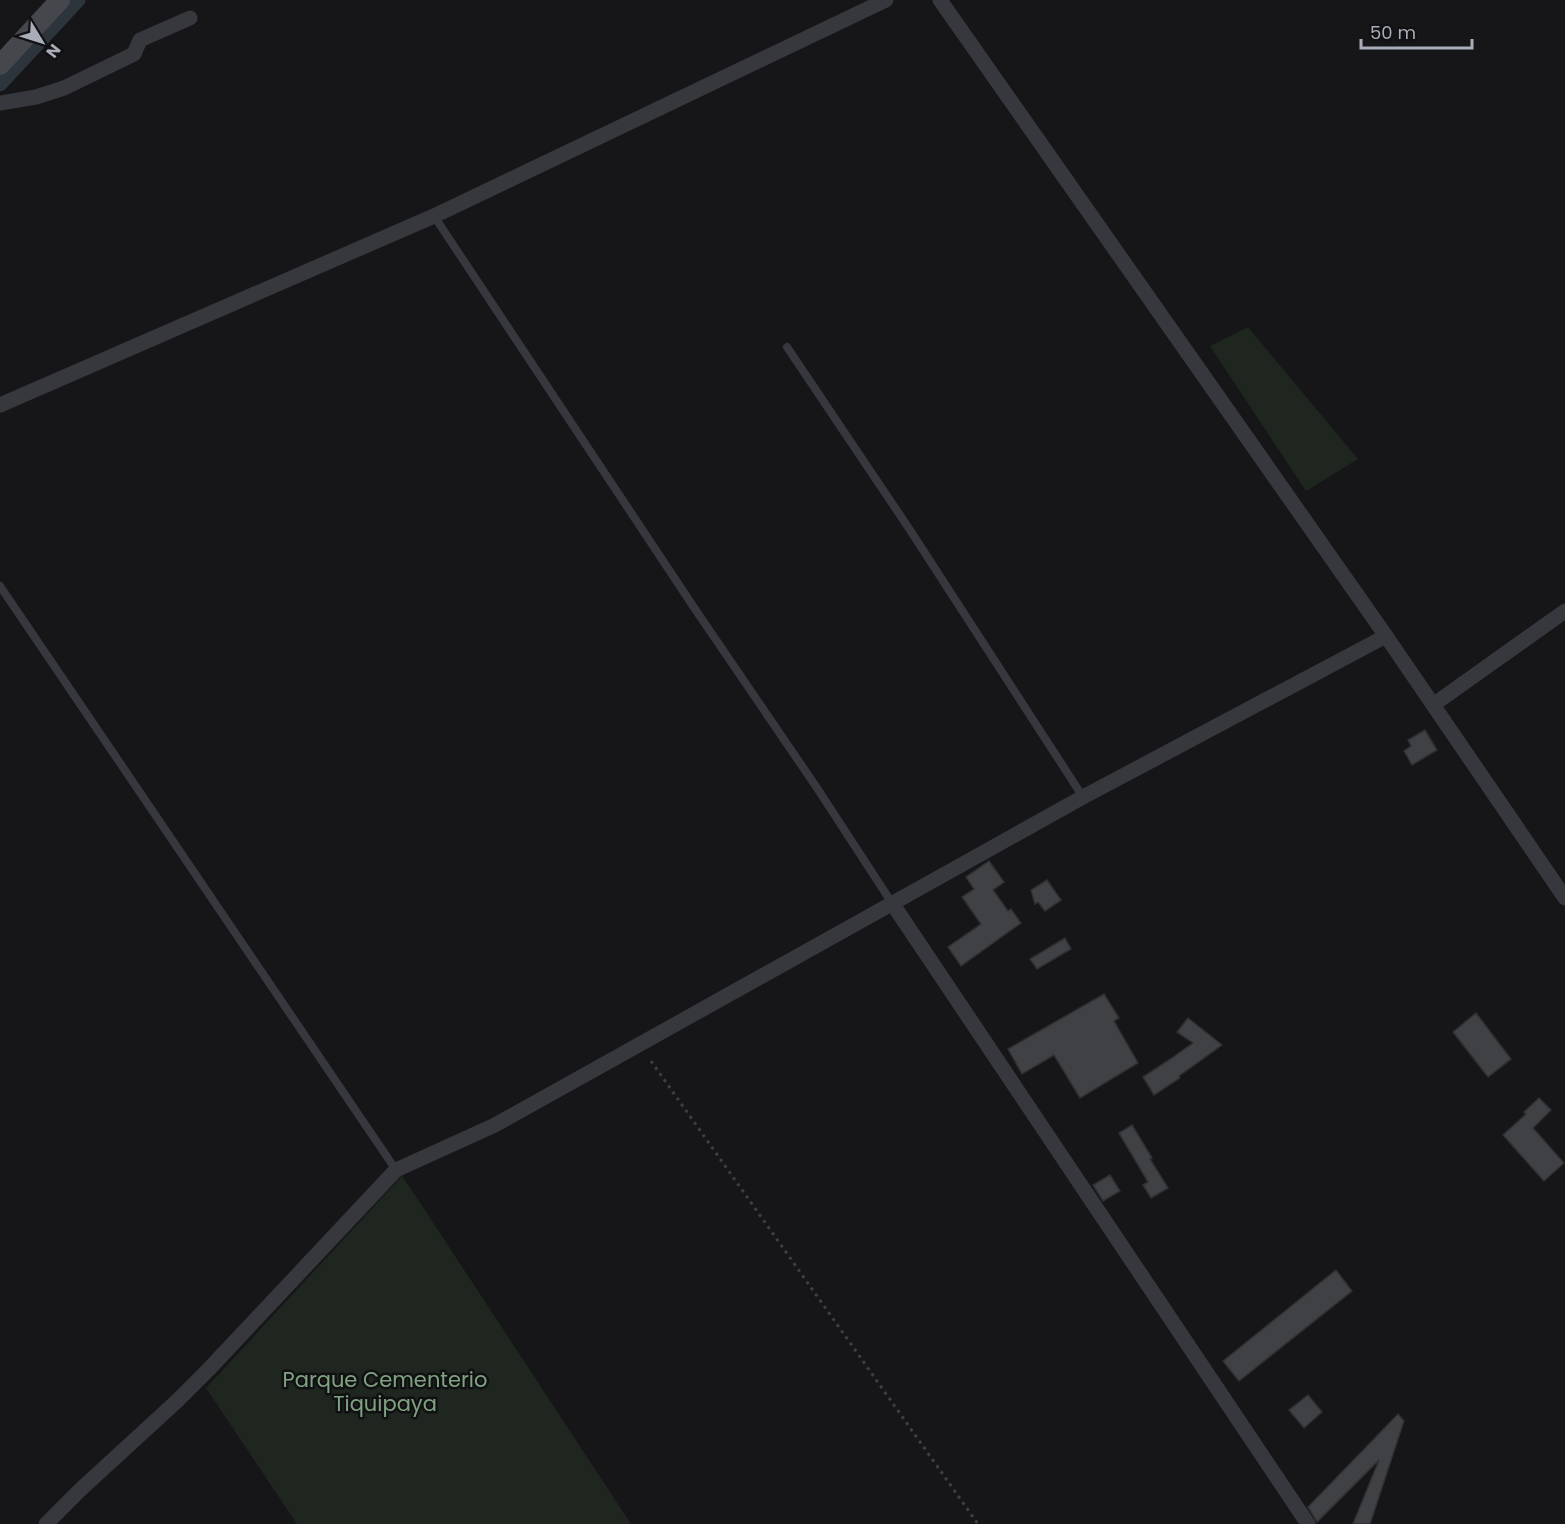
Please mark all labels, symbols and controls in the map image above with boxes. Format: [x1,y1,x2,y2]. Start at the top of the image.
north arrow [12,12,72,72]
scale bar [1361,12,1472,50]
text: 50 m [1370,20,1416,45]
text: N [41,39,66,63]
park label: Parque Cementerio Tiquipaya [283,1365,487,1418]

